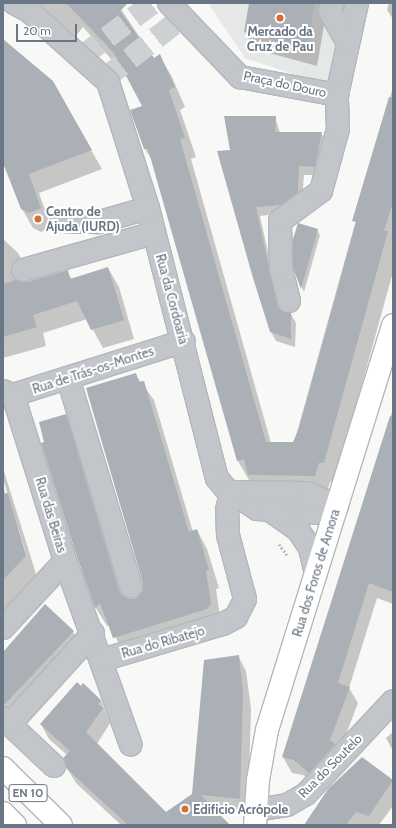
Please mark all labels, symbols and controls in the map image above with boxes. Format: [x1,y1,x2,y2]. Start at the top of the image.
marker: Mercado da Cruz de Pau [275,13,285,23]
scale bar [18,16,79,42]
text: 20 m [23,23,51,38]
place label: Mercado da Cruz de Pau [247,24,313,55]
street label: Praça do Douro [242,68,328,100]
place label: Centro de Ajuda (IURD) [46,204,120,235]
marker: Centro de Ajuda (IURD) [33,214,43,224]
street label: Rua da Cordoaria [152,252,192,346]
street label: Rua de Trás-os-Montes [30,343,156,397]
street label: Rua das Beiras [32,475,70,555]
street label: Rua dos Foros de Amora [289,507,343,639]
street label: Rua do Ribatejo [120,623,206,661]
street label: Rua do Soutelo [295,731,365,801]
road number: EN 10 [8,783,48,803]
place label: Edificio Acrópole [193,801,288,817]
marker: Edificio Acrópole [180,804,190,814]

